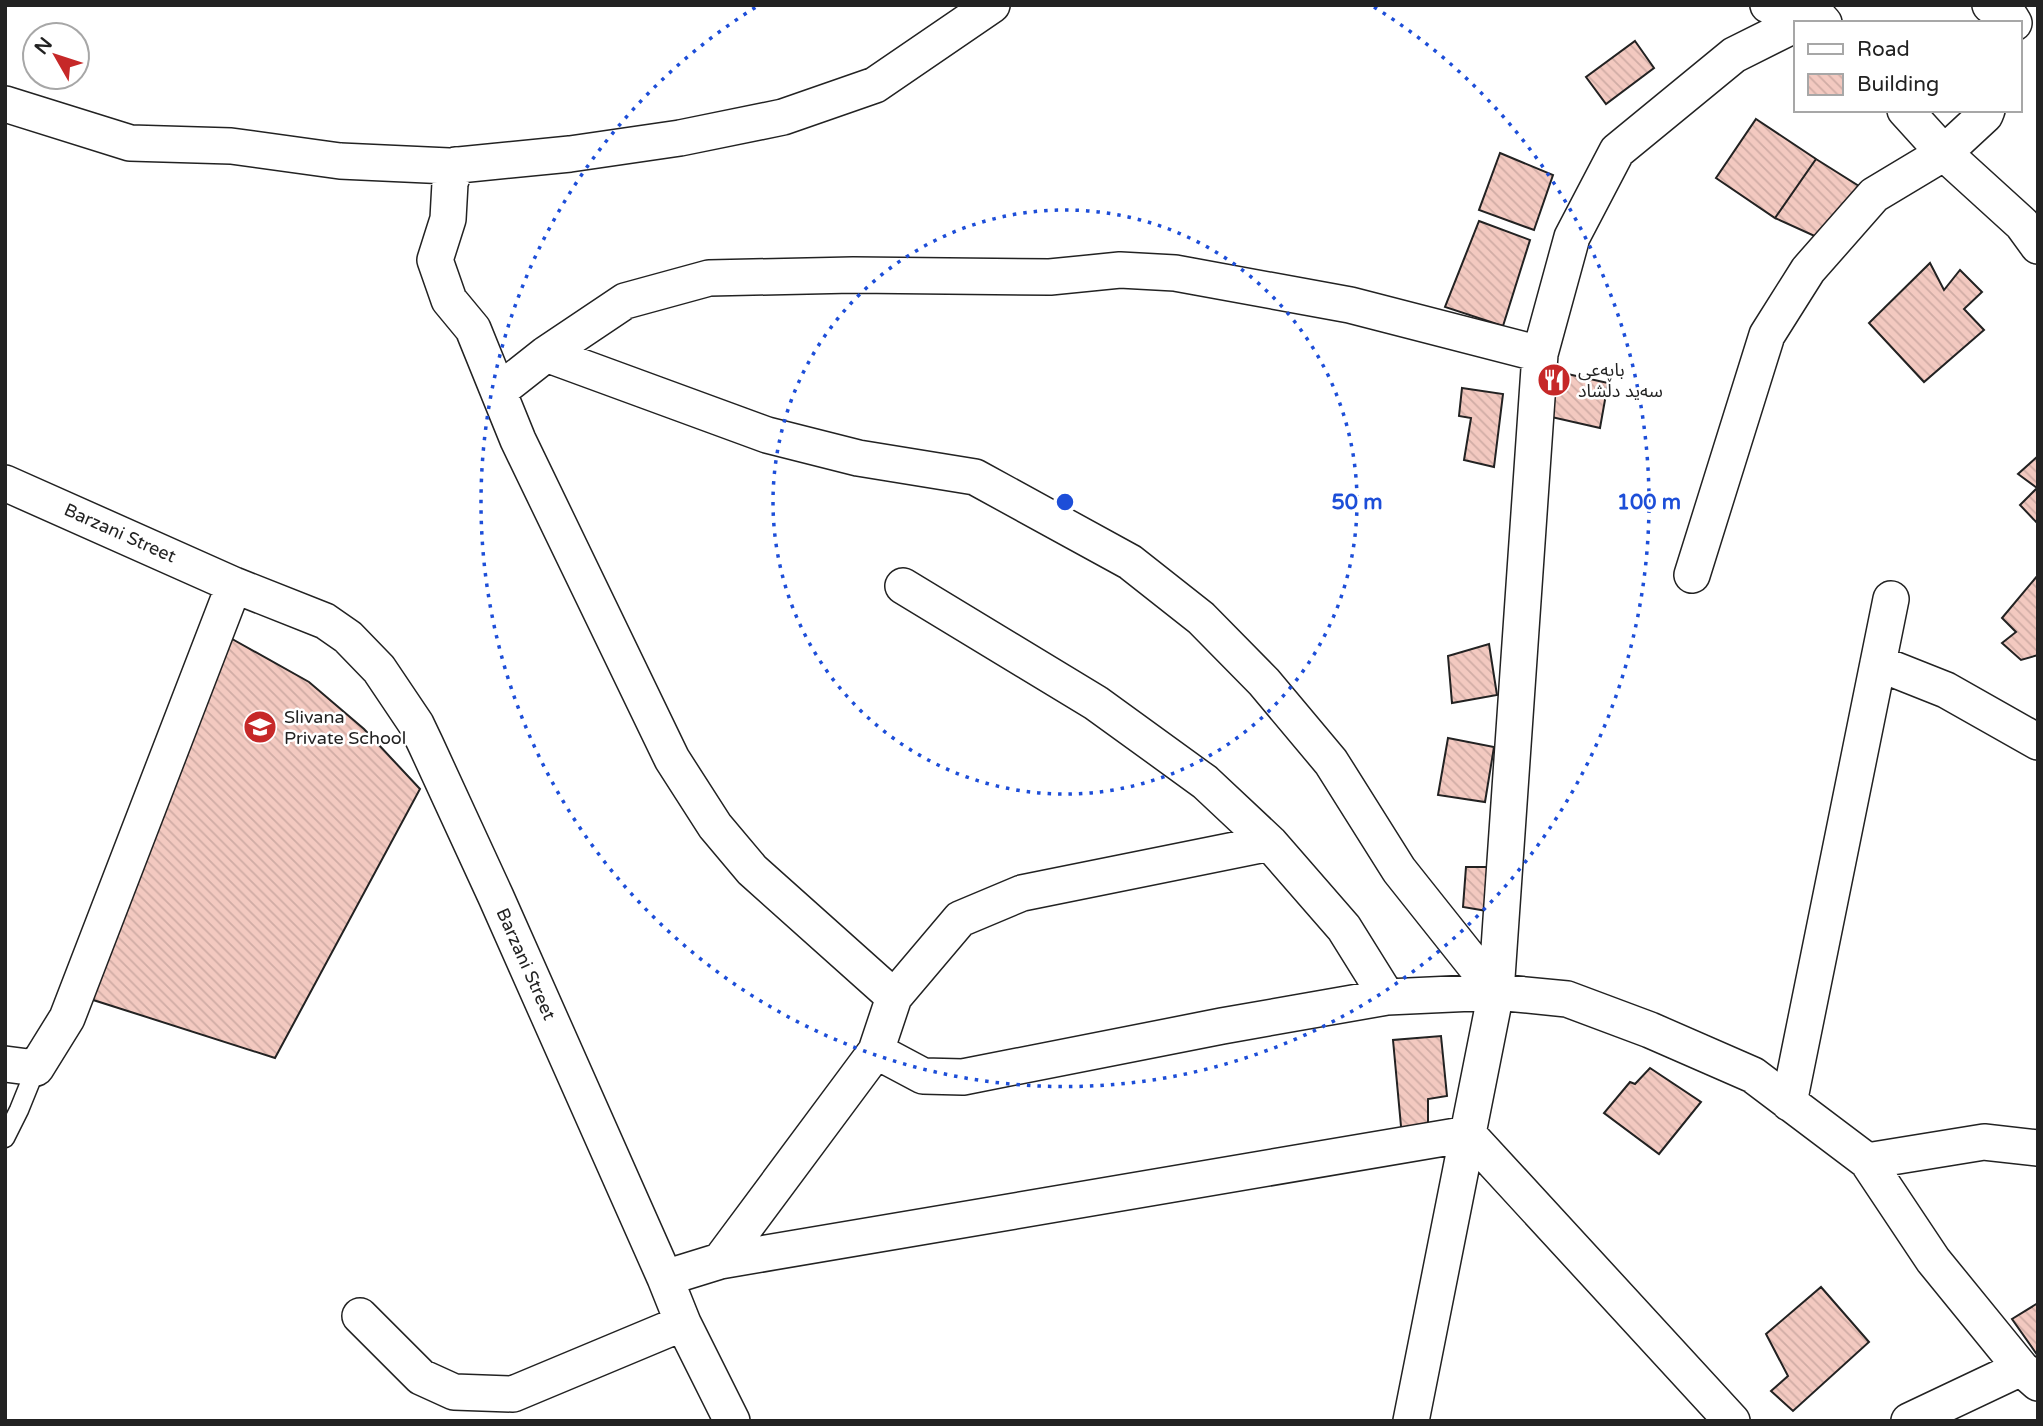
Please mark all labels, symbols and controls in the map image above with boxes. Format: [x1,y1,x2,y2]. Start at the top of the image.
north arrow [21,21,91,91]
legend [1794,21,2022,112]
text: N [30,33,57,59]
text: Road [1857,37,1910,62]
text: Building [1857,72,1939,97]
place label: بایەعی سەید دڵشاد [1578,359,1663,402]
restaurant icon: بایەعی سەید دڵشاد [1535,361,1573,399]
centre of rings [1053,490,1077,514]
text: 50 m [1331,490,1383,515]
text: 100 m [1617,490,1681,515]
street label: Barzani Street [61,499,179,568]
place label: Slivana Private School [284,706,406,749]
school or university icon: Slivana Private School [241,708,279,746]
street label: Barzani Street [492,905,561,1023]

